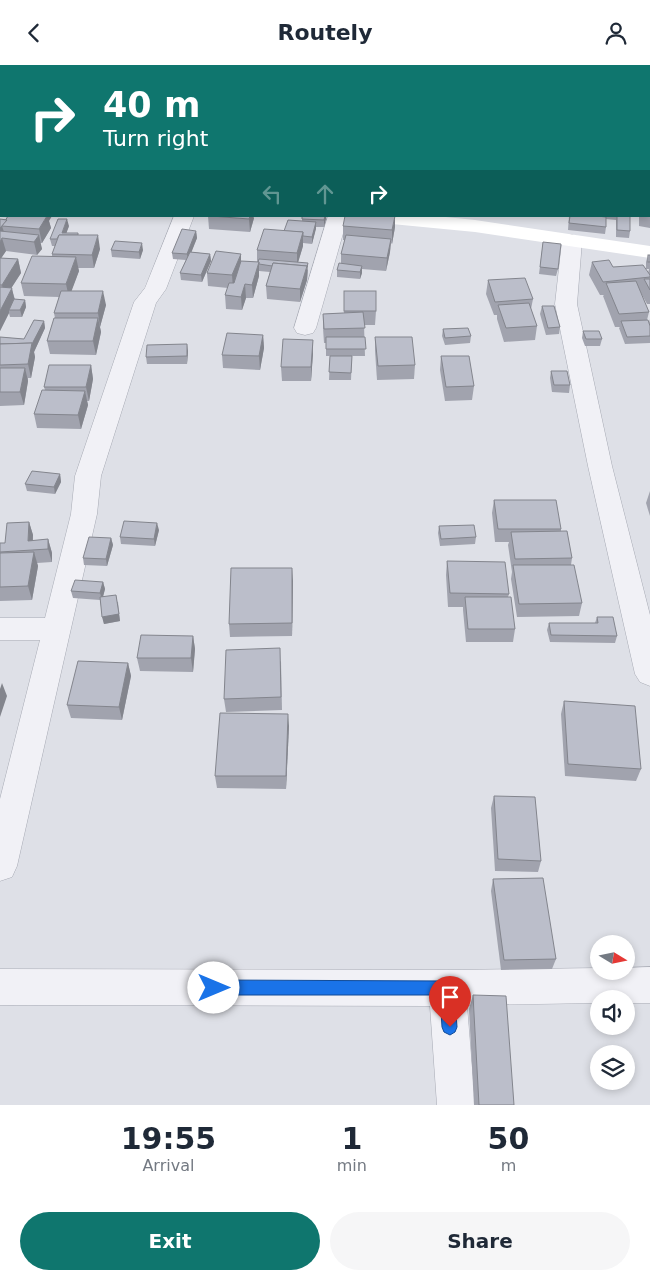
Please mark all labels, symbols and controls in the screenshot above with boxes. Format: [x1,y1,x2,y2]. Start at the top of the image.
icon: back [20,19,48,47]
icon: person [602,19,630,47]
text: Routely [277,20,373,45]
icon: right [20,85,85,150]
text: 40 m [103,85,200,125]
text: Turn right [103,126,208,151]
icon: left [258,180,286,208]
icon: ahead [311,180,339,208]
icon: right [364,180,392,208]
north arrow [590,935,635,980]
map controls [590,935,635,1090]
position arrow [187,961,239,1013]
pin [429,976,471,1027]
icon: arrive [436,983,464,1011]
button: sound [590,990,635,1035]
button: layers [590,1045,635,1090]
text: 19:55 [121,1121,216,1156]
text: 1 [341,1121,362,1156]
text: 50 [488,1121,529,1156]
text: Arrival [142,1156,194,1175]
text: min [337,1156,367,1175]
text: m [501,1156,516,1175]
button: Exit [20,1212,320,1270]
button: Share [330,1212,630,1270]

